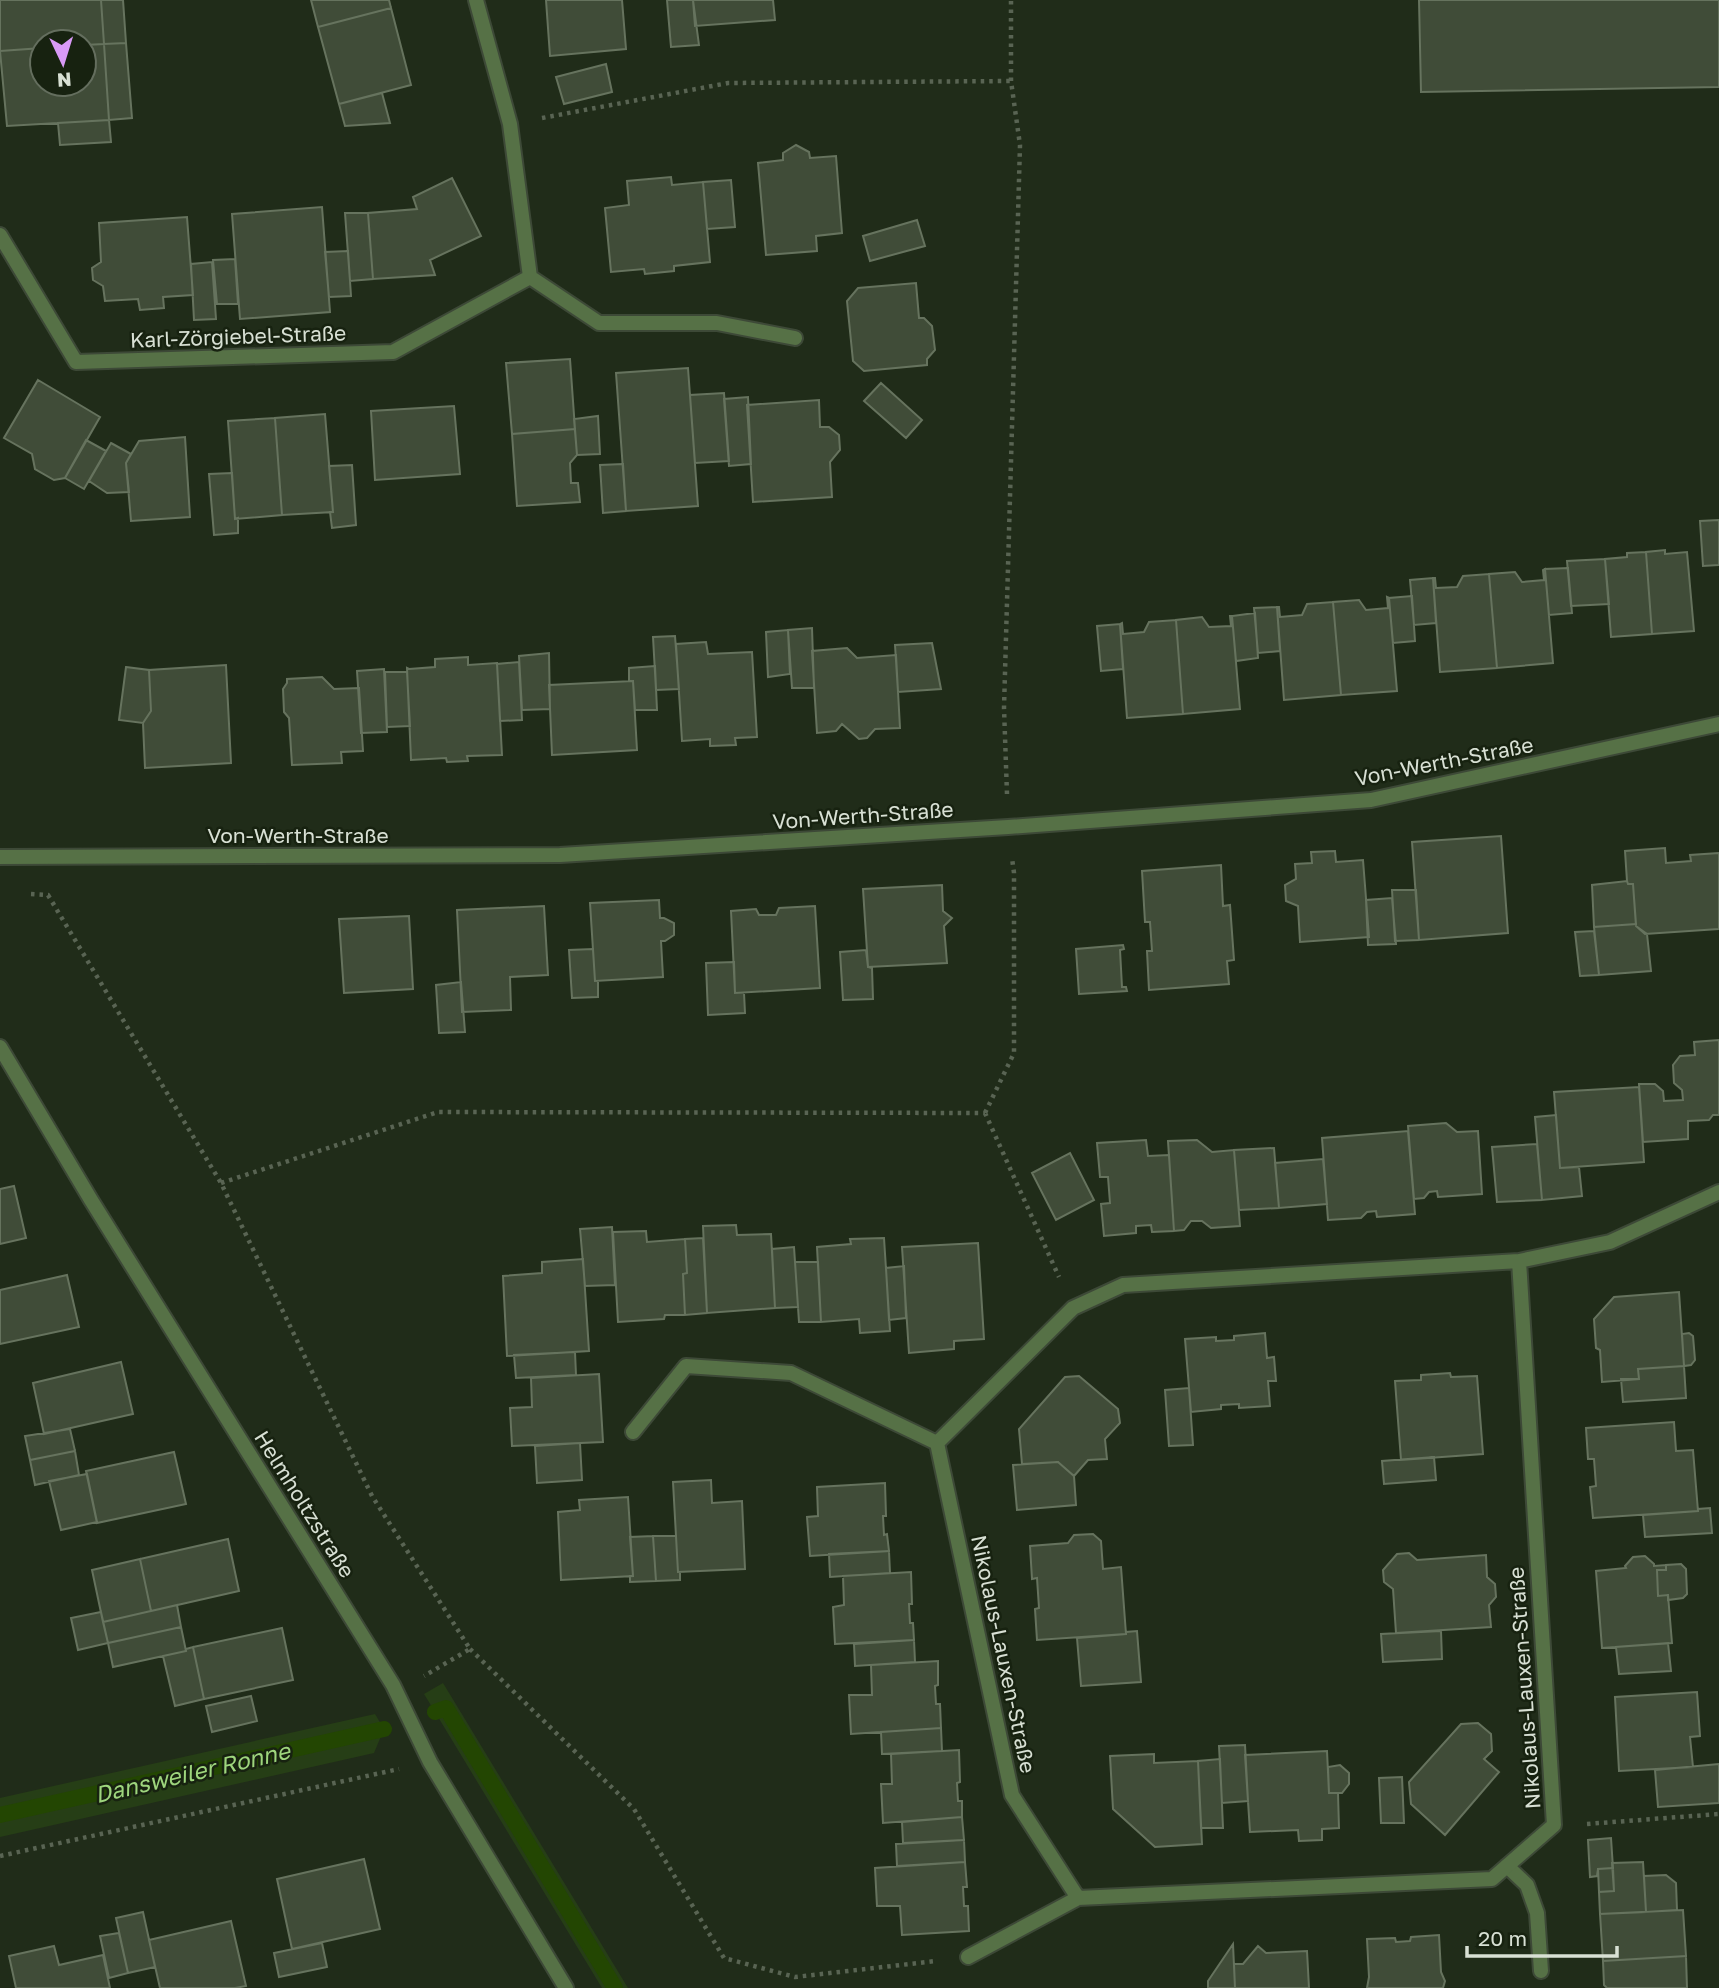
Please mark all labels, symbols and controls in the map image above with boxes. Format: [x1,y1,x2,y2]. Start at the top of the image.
north arrow [28,28,98,98]
text: N [56,68,72,92]
street label: Karl-Zörgiebel-Straße [129,319,347,353]
street label: Von-Werth-Straße [1353,731,1535,791]
street label: Von-Werth-Straße [772,796,954,834]
street label: Von-Werth-Straße [207,822,389,848]
street label: Helmholtzstraße [249,1426,361,1582]
street label: Nikolaus-Lauxen-Straße [966,1533,1042,1775]
street label: Nikolaus-Lauxen-Straße [1503,1566,1545,1810]
water label: Dansweiler Ronne [92,1736,294,1808]
scale bar [1467,1914,1618,1958]
text: 20 m [1478,1925,1527,1951]

